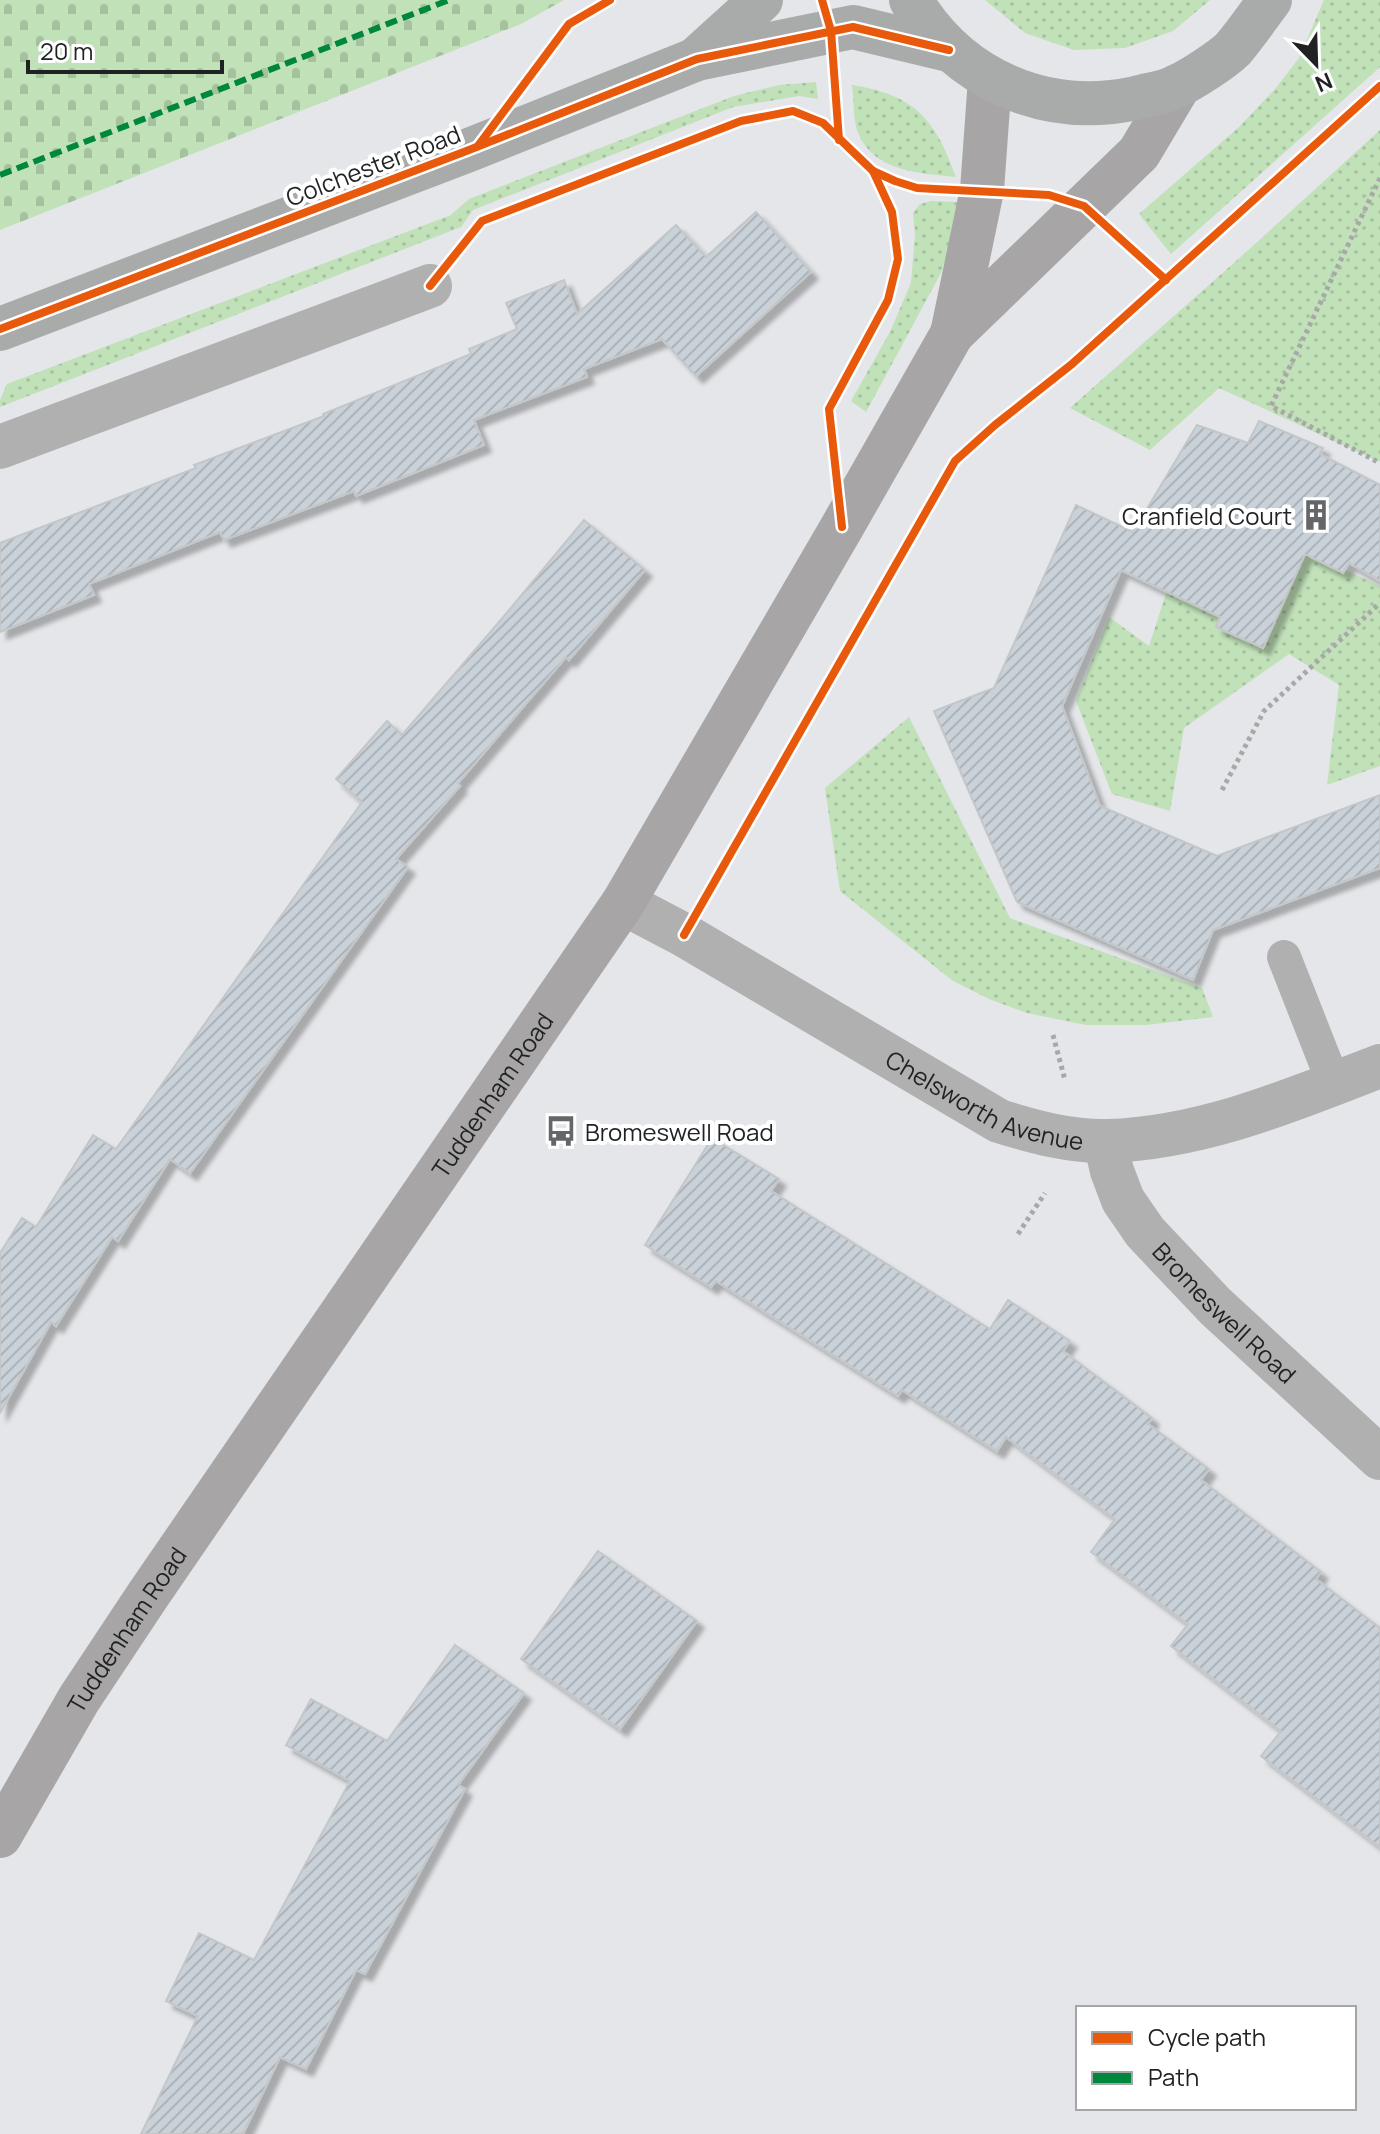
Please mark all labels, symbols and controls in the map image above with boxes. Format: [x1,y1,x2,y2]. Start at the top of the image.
scale bar [28,24,222,74]
north arrow [1276,24,1356,104]
text: 20 m [40,34,93,67]
text: N [1311,66,1337,99]
street label: Colchester Road [281,117,465,213]
building icon: Cranfield Court [1299,498,1333,532]
place label: Cranfield Court [1122,499,1292,532]
street label: Tuddenham Road [423,1005,560,1184]
street label: Chelsworth Avenue [880,1042,1085,1157]
bus stop icon: Bromeswell Road [544,1114,578,1148]
place label: Bromeswell Road [585,1115,774,1148]
street label: Bromeswell Road [1146,1234,1304,1390]
street label: Tuddenham Road [58,1540,193,1718]
legend [1076,2006,1356,2110]
text: Cycle path [1148,2020,1266,2053]
text: Path [1148,2060,1199,2093]

